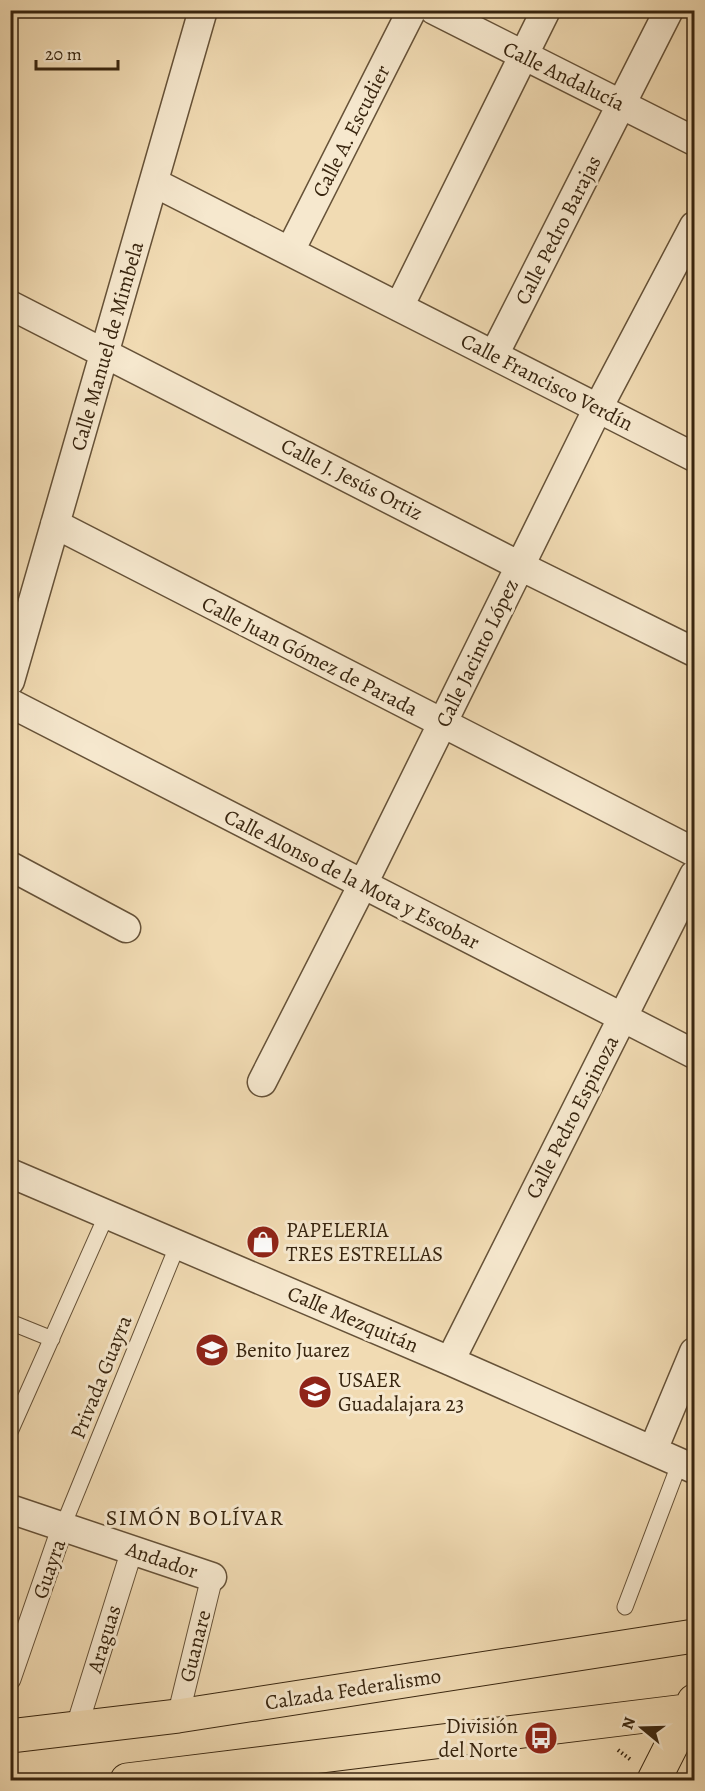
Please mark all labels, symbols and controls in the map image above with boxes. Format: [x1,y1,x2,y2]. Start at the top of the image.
scale bar [36,33,118,71]
street label: Calle Andalucía [498,34,630,118]
text: 20 m [45,42,82,66]
street label: Calle A. Escudier [306,60,396,202]
street label: Calle Pedro Barajas [508,151,608,309]
street label: Calle Manuel de Mimbela [64,238,150,454]
street label: Calle Francisco Verdín [456,326,638,438]
street label: Calle J. Jesús Ortiz [276,431,428,527]
street label: Calle Jacinto López [429,574,525,732]
street label: Calle Juan Gómez de Parada [197,589,423,723]
street label: Calle Alonso de la Mota y Escobar [219,802,485,956]
street label: Calle Pedro Espinoza [519,1030,625,1203]
place label: PAPELERIA TRES ESTRELLAS [286,1216,443,1268]
shop icon: PAPELERIA TRES ESTRELLAS [245,1224,281,1260]
street label: Calle Mezquitán [283,1279,423,1359]
street label: Privada Guayra [64,1311,139,1443]
school or university icon: Benito Juarez [194,1332,230,1368]
place label: Benito Juarez [235,1336,350,1364]
place label: USAER Guadalajara 23 [338,1366,464,1418]
school or university icon: USAER Guadalajara 23 [297,1374,333,1410]
district label: SIMÓN BOLÍVAR [106,1503,284,1533]
street label: Andador [121,1534,202,1585]
street label: Guayra [26,1535,72,1603]
street label: Araguas [80,1602,128,1677]
street label: Guanare [173,1607,217,1685]
street label: Calzada Federalismo [263,1661,443,1717]
north arrow [612,1698,672,1758]
place label: División del Norte [439,1712,518,1764]
text: N [616,1714,641,1733]
bus stop icon: División del Norte [523,1720,559,1756]

